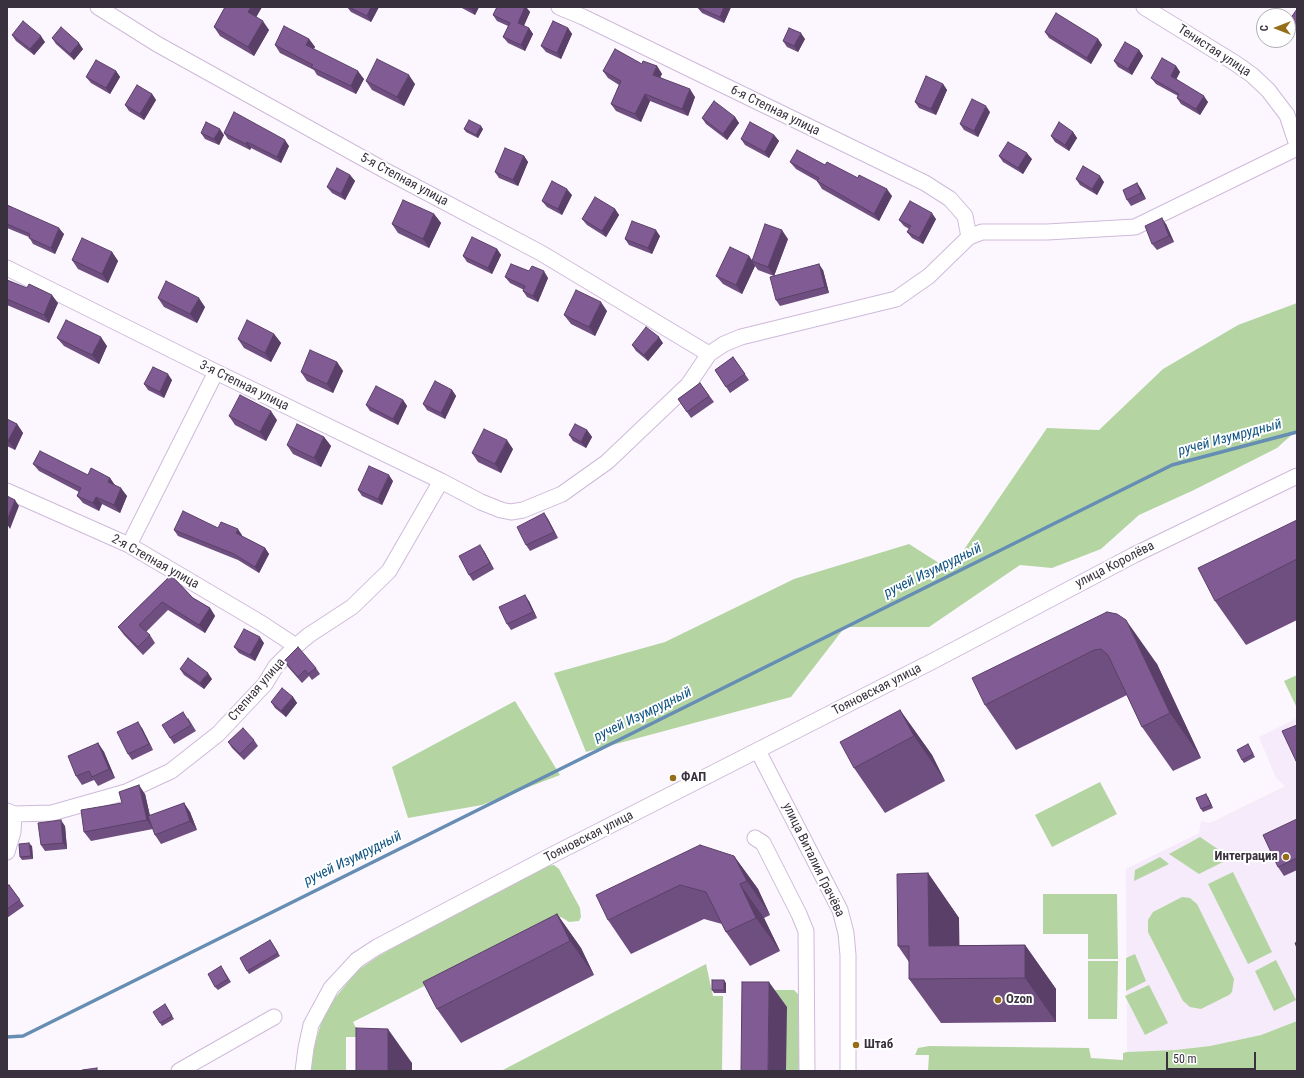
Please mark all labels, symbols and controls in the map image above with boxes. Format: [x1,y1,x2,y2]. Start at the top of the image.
north arrow [1256,8,1296,48]
street label: Тенистая улица [1175,22,1253,80]
text: С [1258,25,1271,31]
street label: 6-я Степная улица [728,83,822,139]
street label: 5-я Степная улица [357,150,451,210]
street label: 3-я Степная улица [197,358,291,414]
water label: ручей Изумрудный [1176,416,1284,460]
street label: 2-я Степная улица [109,532,201,592]
street label: улица Королёва [1073,538,1157,592]
water label: ручей Изумрудный [881,540,985,602]
street label: Степная улица [225,655,289,725]
street label: Тояновская улица [830,661,924,719]
water label: ручей Изумрудный [591,684,695,746]
place label: ФАП [681,770,706,786]
marker: ФАП [668,773,678,783]
street label: улица Виталия Грачёва [779,800,847,920]
street label: Тояновская улица [542,808,636,866]
water label: ручей Изумрудный [301,828,405,890]
place label: Интеграция [1215,849,1278,865]
marker: Интеграция [1281,852,1291,862]
place label: Ozon [1006,992,1032,1008]
marker: Ozon [993,995,1003,1005]
place label: Штаб [864,1037,893,1053]
marker: Штаб [851,1040,861,1050]
scale bar [1168,1044,1258,1070]
text: 50 m [1173,1052,1197,1066]

